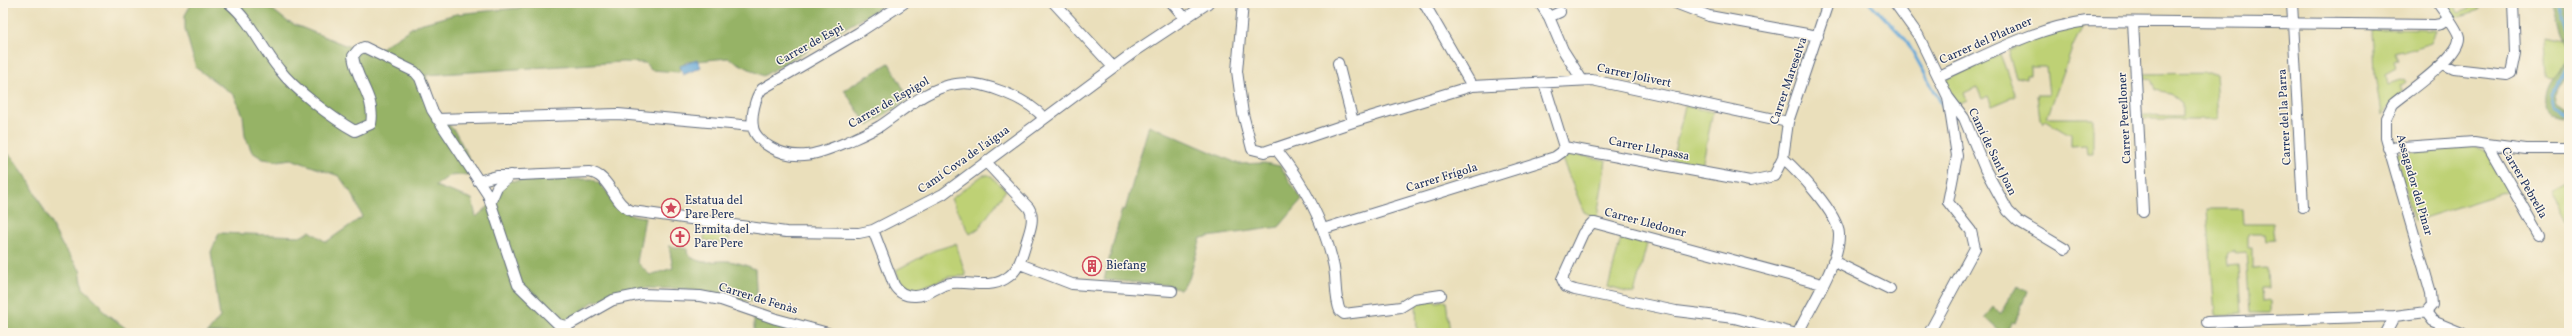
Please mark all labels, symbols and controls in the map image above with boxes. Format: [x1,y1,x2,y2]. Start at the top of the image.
street label: Carrer del Plataner [1937,13,2035,69]
street label: Carrer de Espi [773,20,847,70]
street label: Carrer Mareselva [1767,35,1811,127]
street label: Carrer Jolivert [1595,60,1673,92]
street label: Carrer del la Parra [2274,68,2296,166]
street label: Carrer Perelloner [2115,72,2135,164]
street label: Carrer de Espigol [846,73,933,133]
street label: Camí de Sant Joan [1964,106,2020,198]
street label: Camí Cova de l'aigua [915,122,1013,198]
street label: Carrer Llepassa [1607,133,1691,165]
street label: Assagador del Pinar [2392,133,2436,237]
street label: Carrer Pebrella [2497,144,2551,222]
street label: Carrer Frígola [1404,160,1480,196]
place label: Estatua del Pare Pere [685,193,743,223]
place icon: Estatua del Pare Pere [660,197,682,219]
street label: Carrer Lledoner [1602,204,1688,242]
place label: Ermita del Pare Pere [694,222,750,252]
church icon: Ermita del Pare Pere [669,226,691,248]
building icon: Biefang [1081,255,1103,277]
place label: Biefang [1106,258,1146,274]
street label: Carrer de Fenàs [716,279,800,319]

